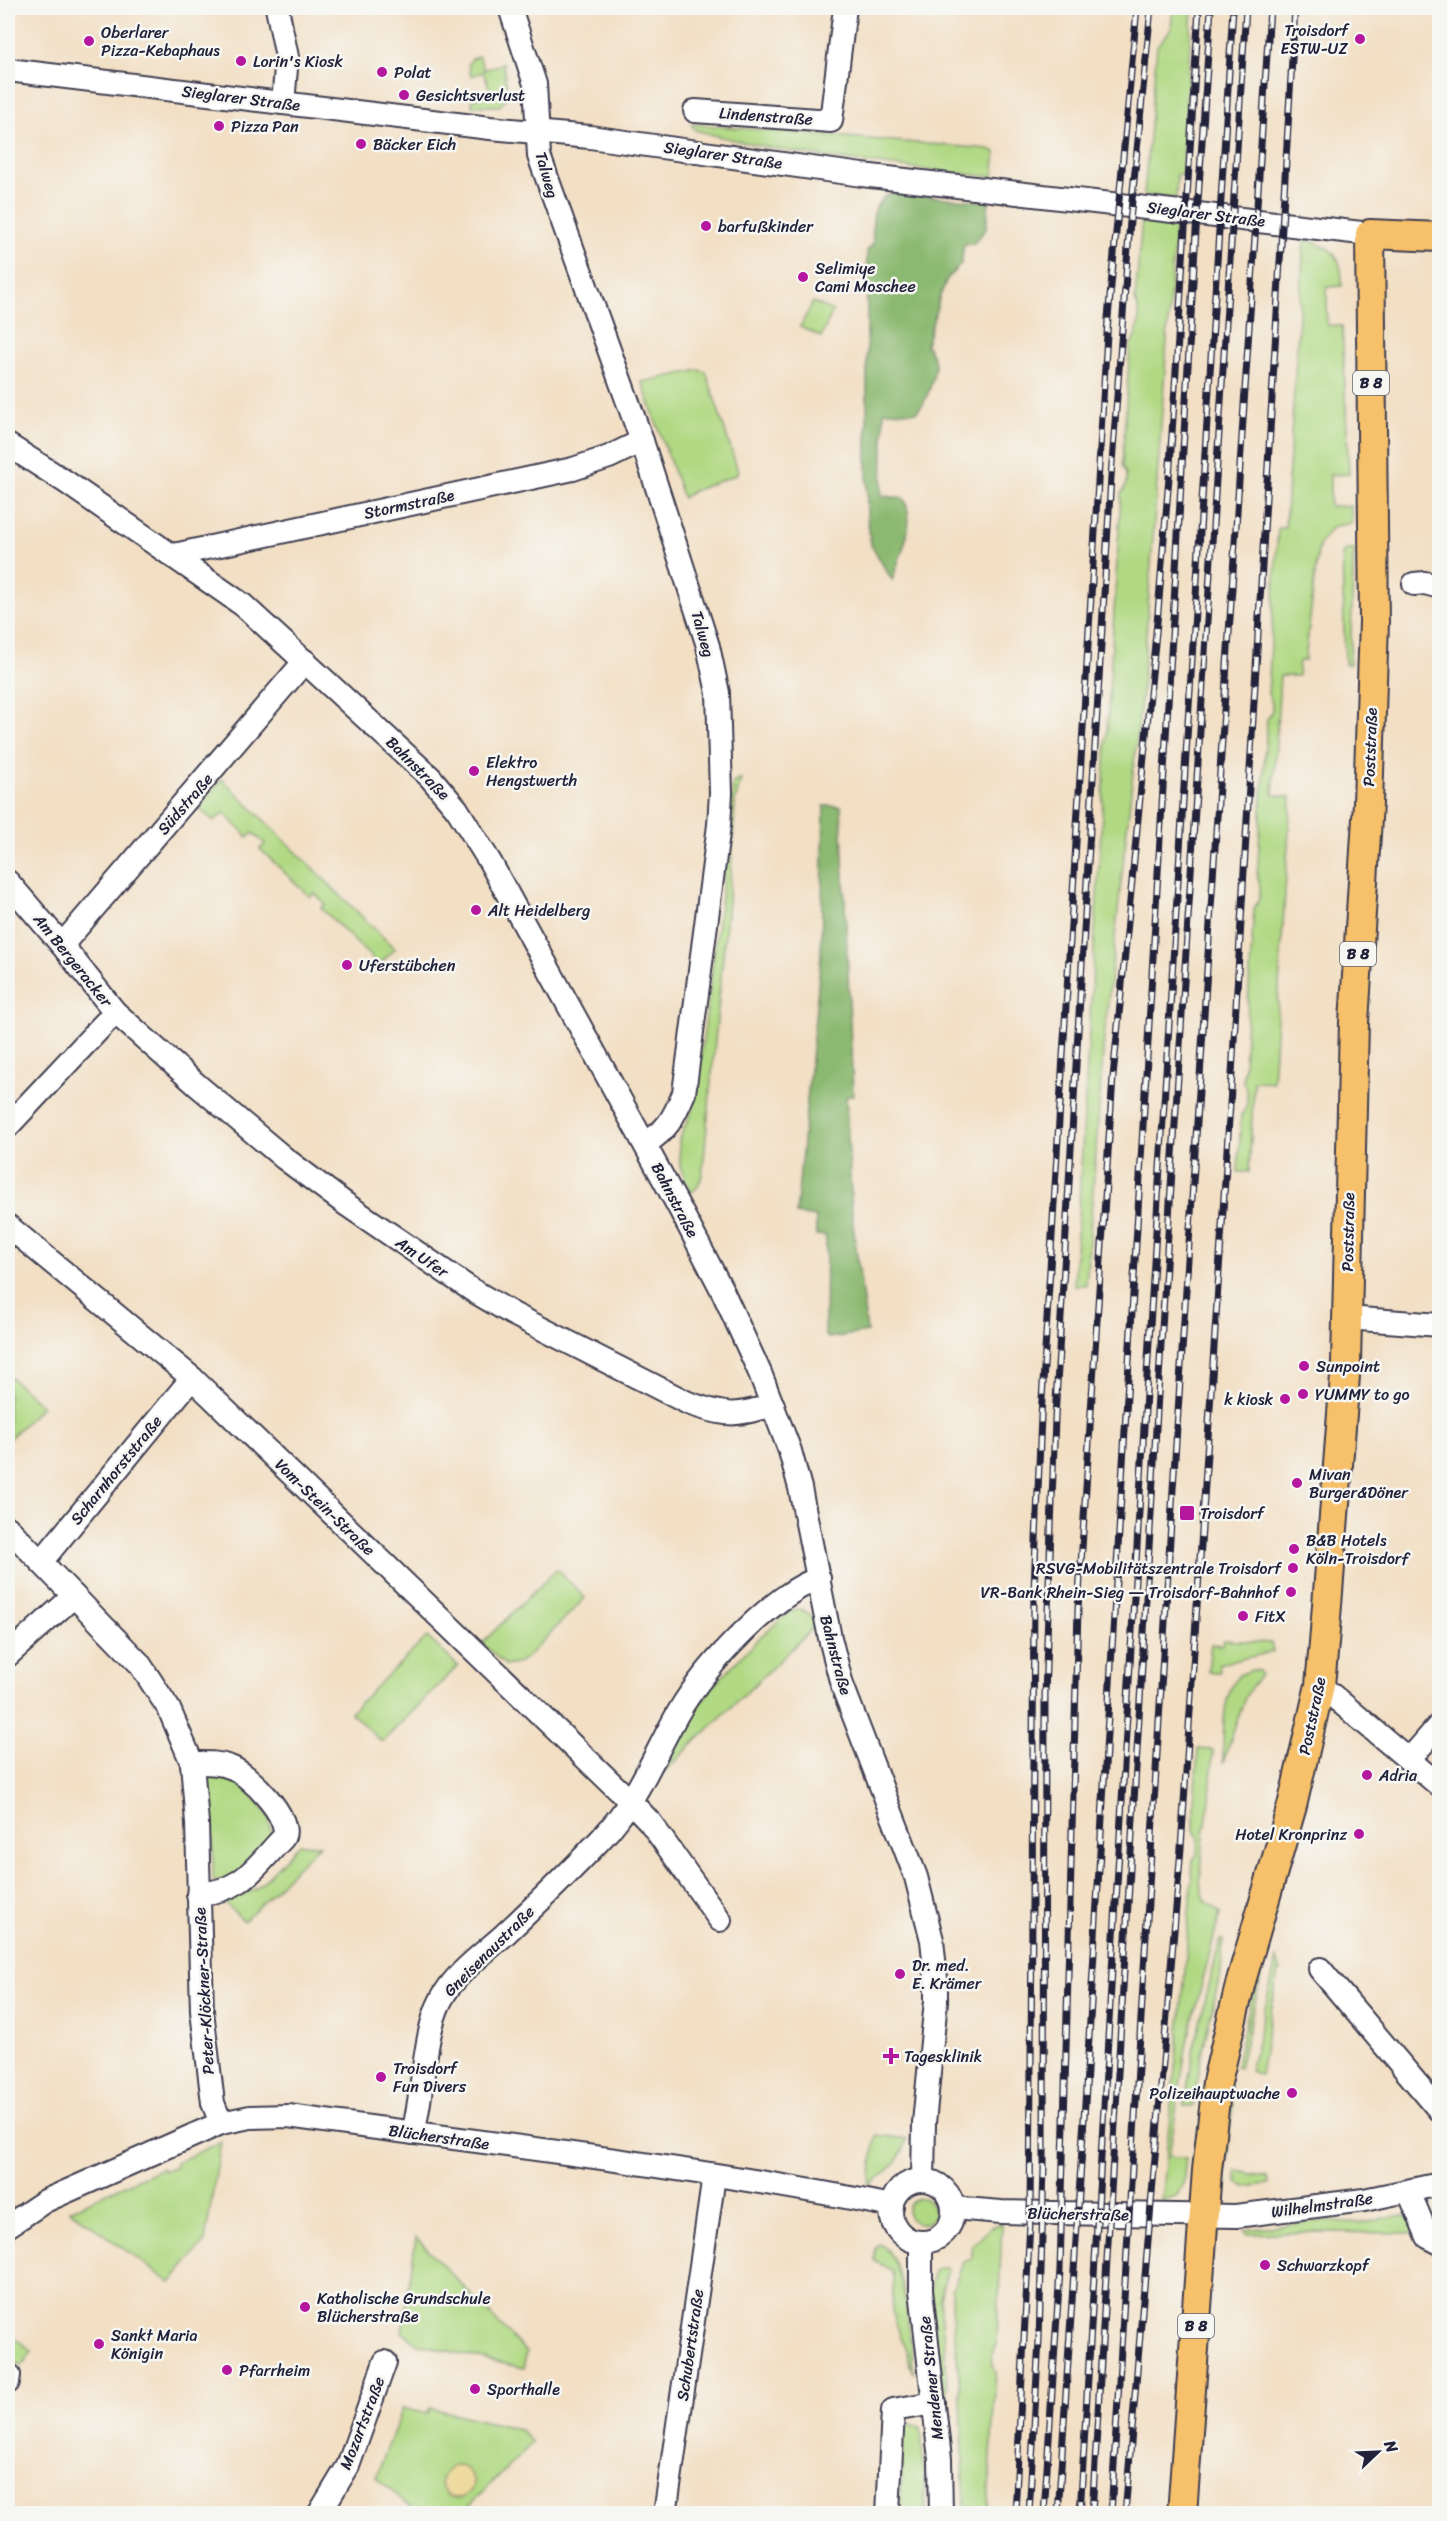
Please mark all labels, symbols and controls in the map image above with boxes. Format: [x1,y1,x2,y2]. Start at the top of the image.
place label: Troisdorf ESTW-UZ [1280,16,1350,63]
place label: Oberlarer Pizza-Kebaphaus [101,18,220,65]
marker: Troisdorf ESTW-UZ [1353,32,1367,46]
marker: Oberlarer Pizza-Kebaphaus [82,34,96,48]
place label: Lorin's Kiosk [253,47,343,76]
marker: Lorin's Kiosk [234,54,248,68]
place label: Polat [394,58,431,87]
marker: Polat [375,65,389,79]
street label: Sieglarer Straße [180,76,302,120]
place label: Gesichtsverlust [416,81,525,110]
marker: Gesichtsverlust [397,88,411,102]
street label: Lindenstraße [718,98,814,134]
place label: Pizza Pan [231,112,299,141]
marker: Pizza Pan [212,119,226,133]
place label: Bäcker Eich [373,130,456,159]
street label: Sieglarer Straße [662,132,784,178]
marker: Bäcker Eich [354,137,368,151]
street label: Talweg [527,148,567,202]
street label: Sieglarer Straße [1145,192,1267,236]
place label: barfußkinder [718,212,814,241]
marker: barfußkinder [699,219,713,233]
place label: Selimiye Cami Moschee [815,254,916,301]
marker: Selimiye Cami Moschee [796,270,810,284]
road number: B 8 [1353,371,1389,395]
street label: Stormstraße [361,480,457,528]
street label: Talweg [683,607,723,661]
street label: Poststraße [1354,707,1386,787]
street label: Bahnstraße [379,729,457,807]
place label: Elektro Hengstwerth [486,748,577,795]
marker: Elektro Hengstwerth [467,764,481,778]
street label: Südstraße [150,766,220,842]
place label: Alt Heidelberg [487,896,590,925]
marker: Alt Heidelberg [469,903,483,917]
street label: Am Bergeracker [25,906,121,1015]
road number: B 8 [1340,942,1376,966]
place label: Uferstübchen [359,951,456,980]
marker: Uferstübchen [340,958,354,972]
street label: Bahnstraße [643,1157,707,1243]
street label: Poststraße [1333,1192,1363,1272]
street label: Am Ufer [389,1228,456,1286]
place label: Sunpoint [1316,1352,1380,1381]
marker: Sunpoint [1297,1359,1311,1373]
place label: YUMMY to go [1315,1380,1410,1409]
place label: k kiosk [1224,1385,1273,1414]
marker: YUMMY to go [1296,1387,1310,1401]
marker: k kiosk [1278,1392,1292,1406]
street label: Scharnhorststraße [62,1409,170,1531]
street label: Vom-Stein-Straße [268,1451,382,1563]
place label: Mivan Burger&Döner [1309,1460,1409,1507]
marker: Mivan Burger&Döner [1290,1476,1304,1490]
place label: Troisdorf [1200,1499,1266,1528]
marker: Troisdorf [1178,1504,1196,1522]
place label: B&B Hotels Köln-Troisdorf [1306,1526,1410,1573]
marker: B&B Hotels Köln-Troisdorf [1287,1542,1301,1556]
place label: RSVG-Mobilitätszentrale Troisdorf [1036,1554,1283,1583]
marker: RSVG-Mobilitätszentrale Troisdorf [1286,1561,1300,1575]
place label: VR-Bank Rhein-Sieg — Troisdorf-Bahnhof [980,1578,1281,1607]
marker: VR-Bank Rhein-Sieg — Troisdorf-Bahnhof [1284,1585,1298,1599]
place label: FitX [1255,1602,1286,1631]
marker: FitX [1236,1609,1250,1623]
street label: Bahnstraße [811,1612,861,1699]
street label: Poststraße [1290,1674,1334,1758]
place label: Adria [1378,1761,1418,1790]
marker: Adria [1360,1768,1374,1782]
place label: Hotel Kronprinz [1235,1820,1347,1849]
marker: Hotel Kronprinz [1352,1827,1366,1841]
street label: Gneisenaustraße [436,1898,542,2004]
street label: Peter-Klöckner-Straße [185,1906,223,2075]
place label: Dr. med. E. Krämer [912,1951,983,1998]
marker: Dr. med. E. Krämer [893,1967,907,1981]
place label: Tagesklinik [904,2042,982,2071]
marker: Tagesklinik [882,2047,900,2065]
place label: Troisdorf Fun Divers [393,2054,467,2101]
marker: Troisdorf Fun Divers [374,2070,388,2084]
place label: Polizeihauptwache [1149,2079,1280,2108]
marker: Polizeihauptwache [1285,2086,1299,2100]
street label: Blücherstraße [387,2116,492,2158]
street label: Wilhelmstraße [1269,2184,1375,2226]
street label: Blücherstraße [1027,2199,1129,2229]
place label: Schwarzkopf [1277,2251,1371,2280]
marker: Schwarzkopf [1258,2258,1272,2272]
place label: Katholische Grundschule Blücherstraße [317,2284,491,2331]
street label: Schubertstraße [668,2287,712,2403]
marker: Katholische Grundschule Blücherstraße [298,2300,312,2314]
road number: B 8 [1178,2314,1214,2338]
street label: Mendener Straße [910,2315,952,2441]
place label: Sankt Maria Königin [111,2321,198,2368]
marker: Sankt Maria Königin [92,2337,106,2351]
place label: Pfarrheim [239,2356,310,2385]
marker: Pfarrheim [220,2363,234,2377]
street label: Mozartstraße [331,2372,393,2474]
place label: Sporthalle [487,2375,560,2404]
marker: Sporthalle [468,2382,482,2396]
north arrow [1348,2422,1408,2482]
text: N [1375,2435,1407,2458]

